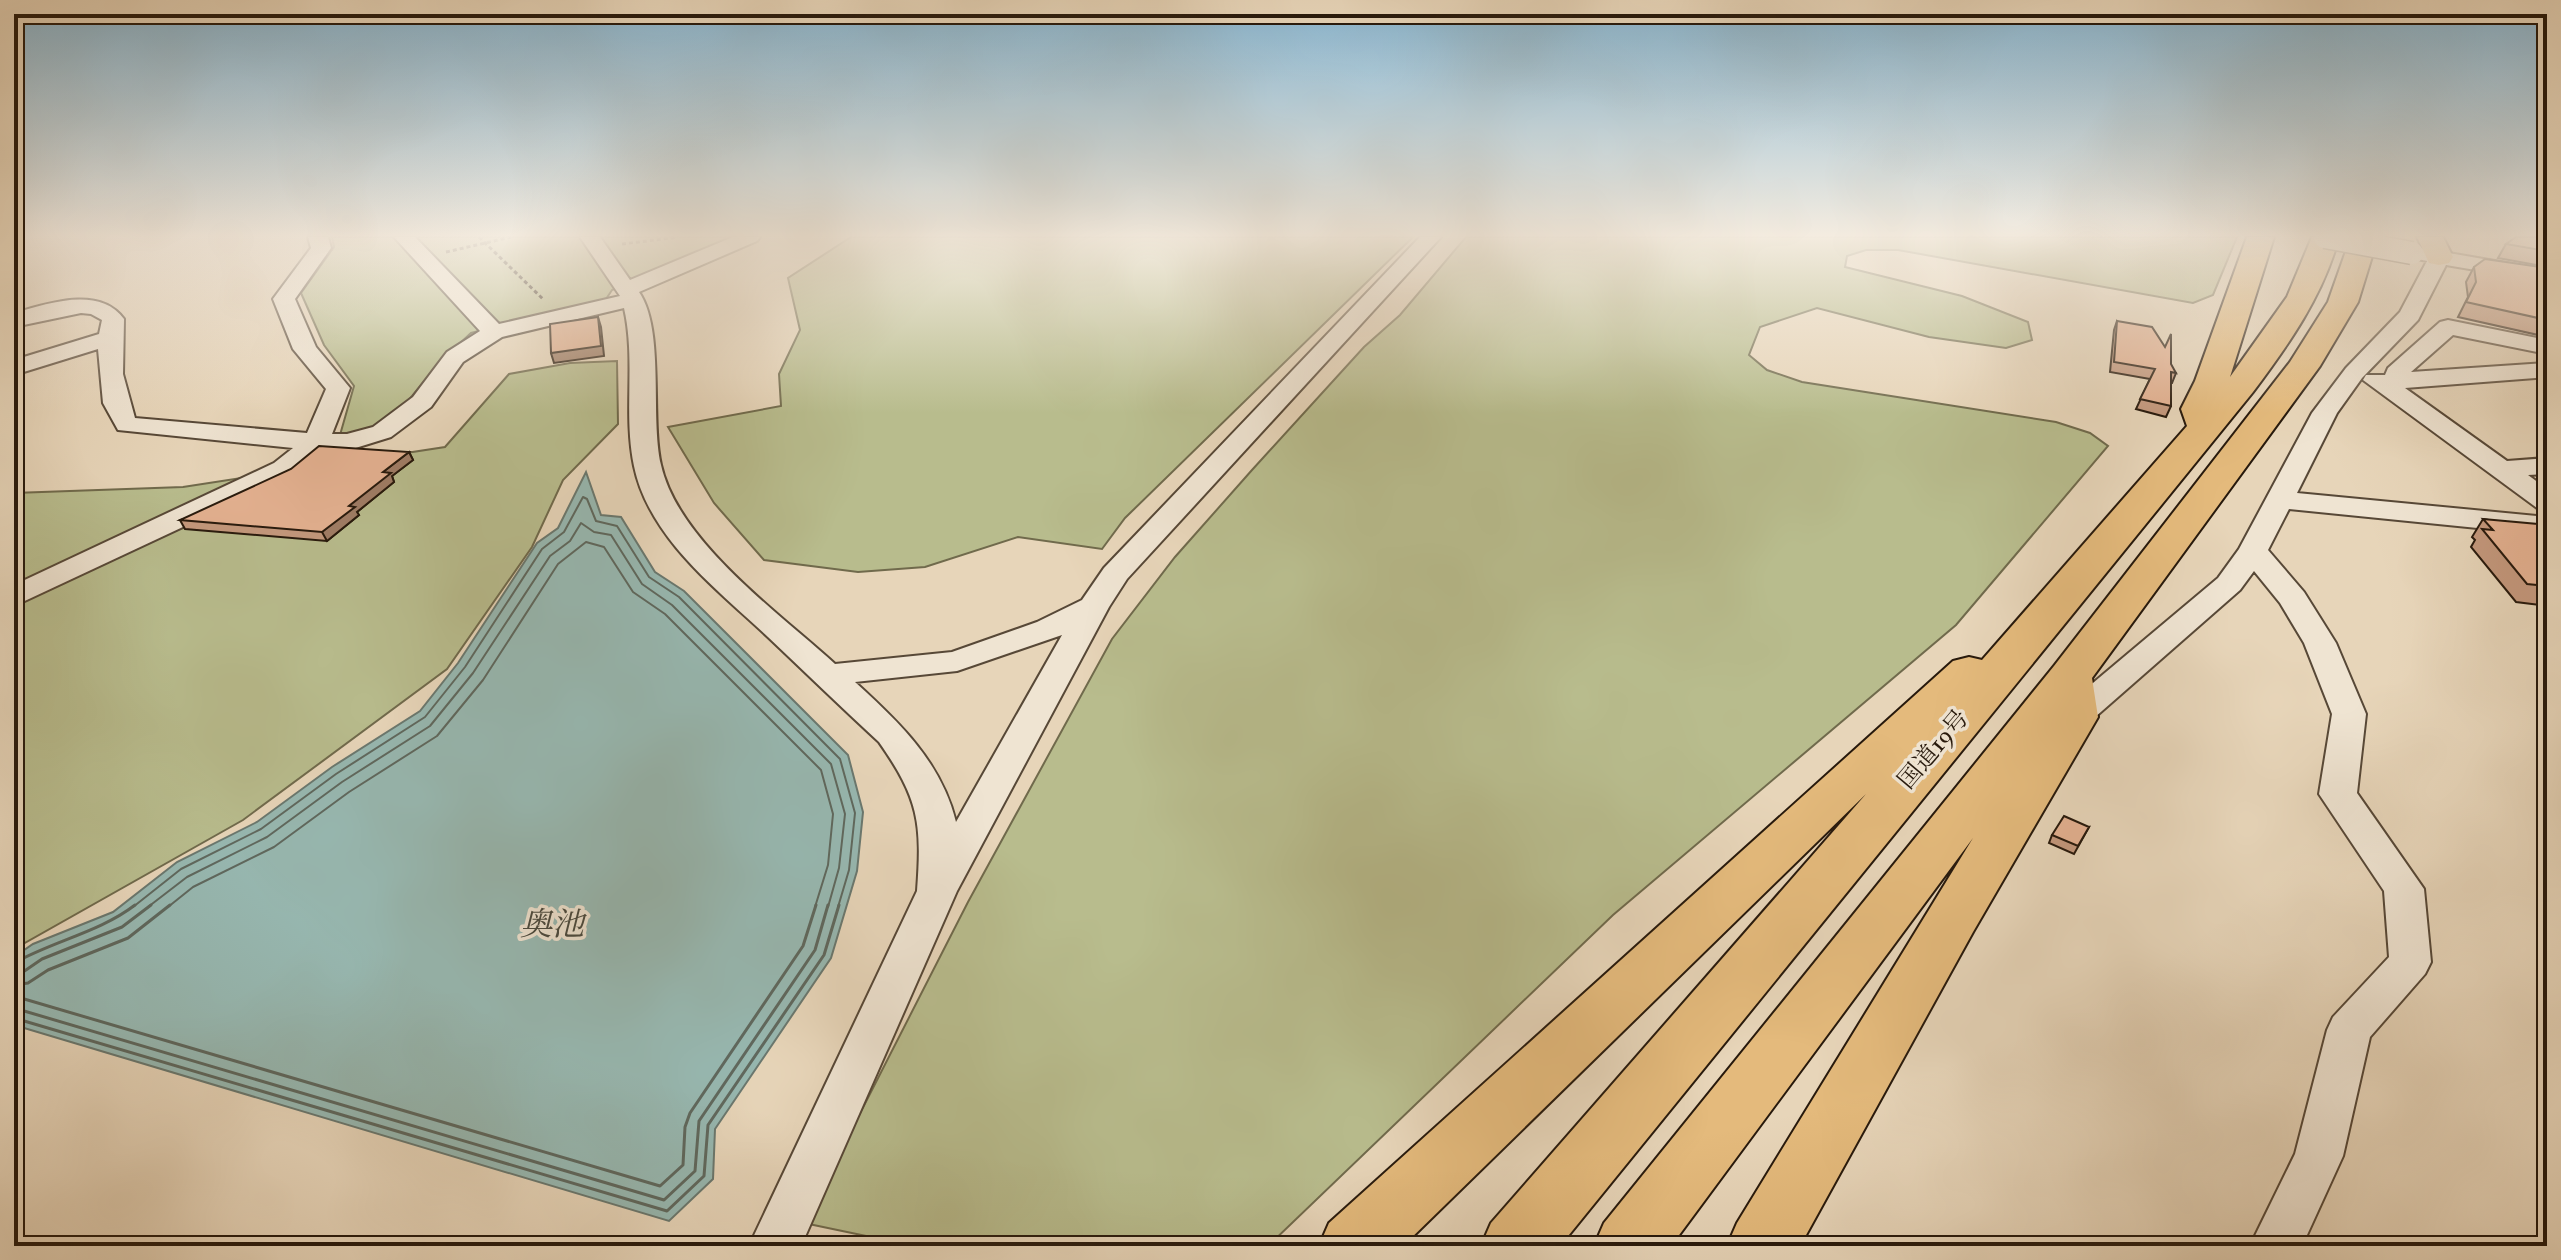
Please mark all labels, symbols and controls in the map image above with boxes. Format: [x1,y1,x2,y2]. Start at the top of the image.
street label: 国道19号 [1891,703,1975,795]
water label: 奥池 [520,905,587,944]

